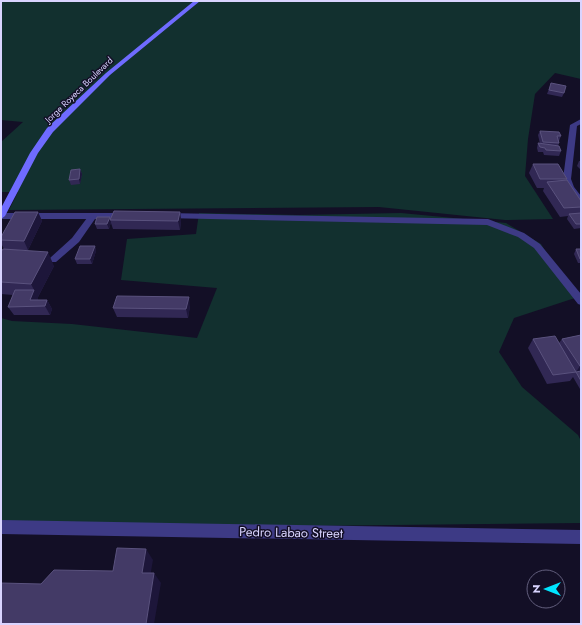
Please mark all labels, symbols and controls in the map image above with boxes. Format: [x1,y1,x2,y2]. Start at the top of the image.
street label: Jorge Royeca Boulevard [41,54,115,126]
street label: Pedro Labao Street [239,522,344,543]
north arrow [526,569,566,609]
text: N [528,585,544,593]

